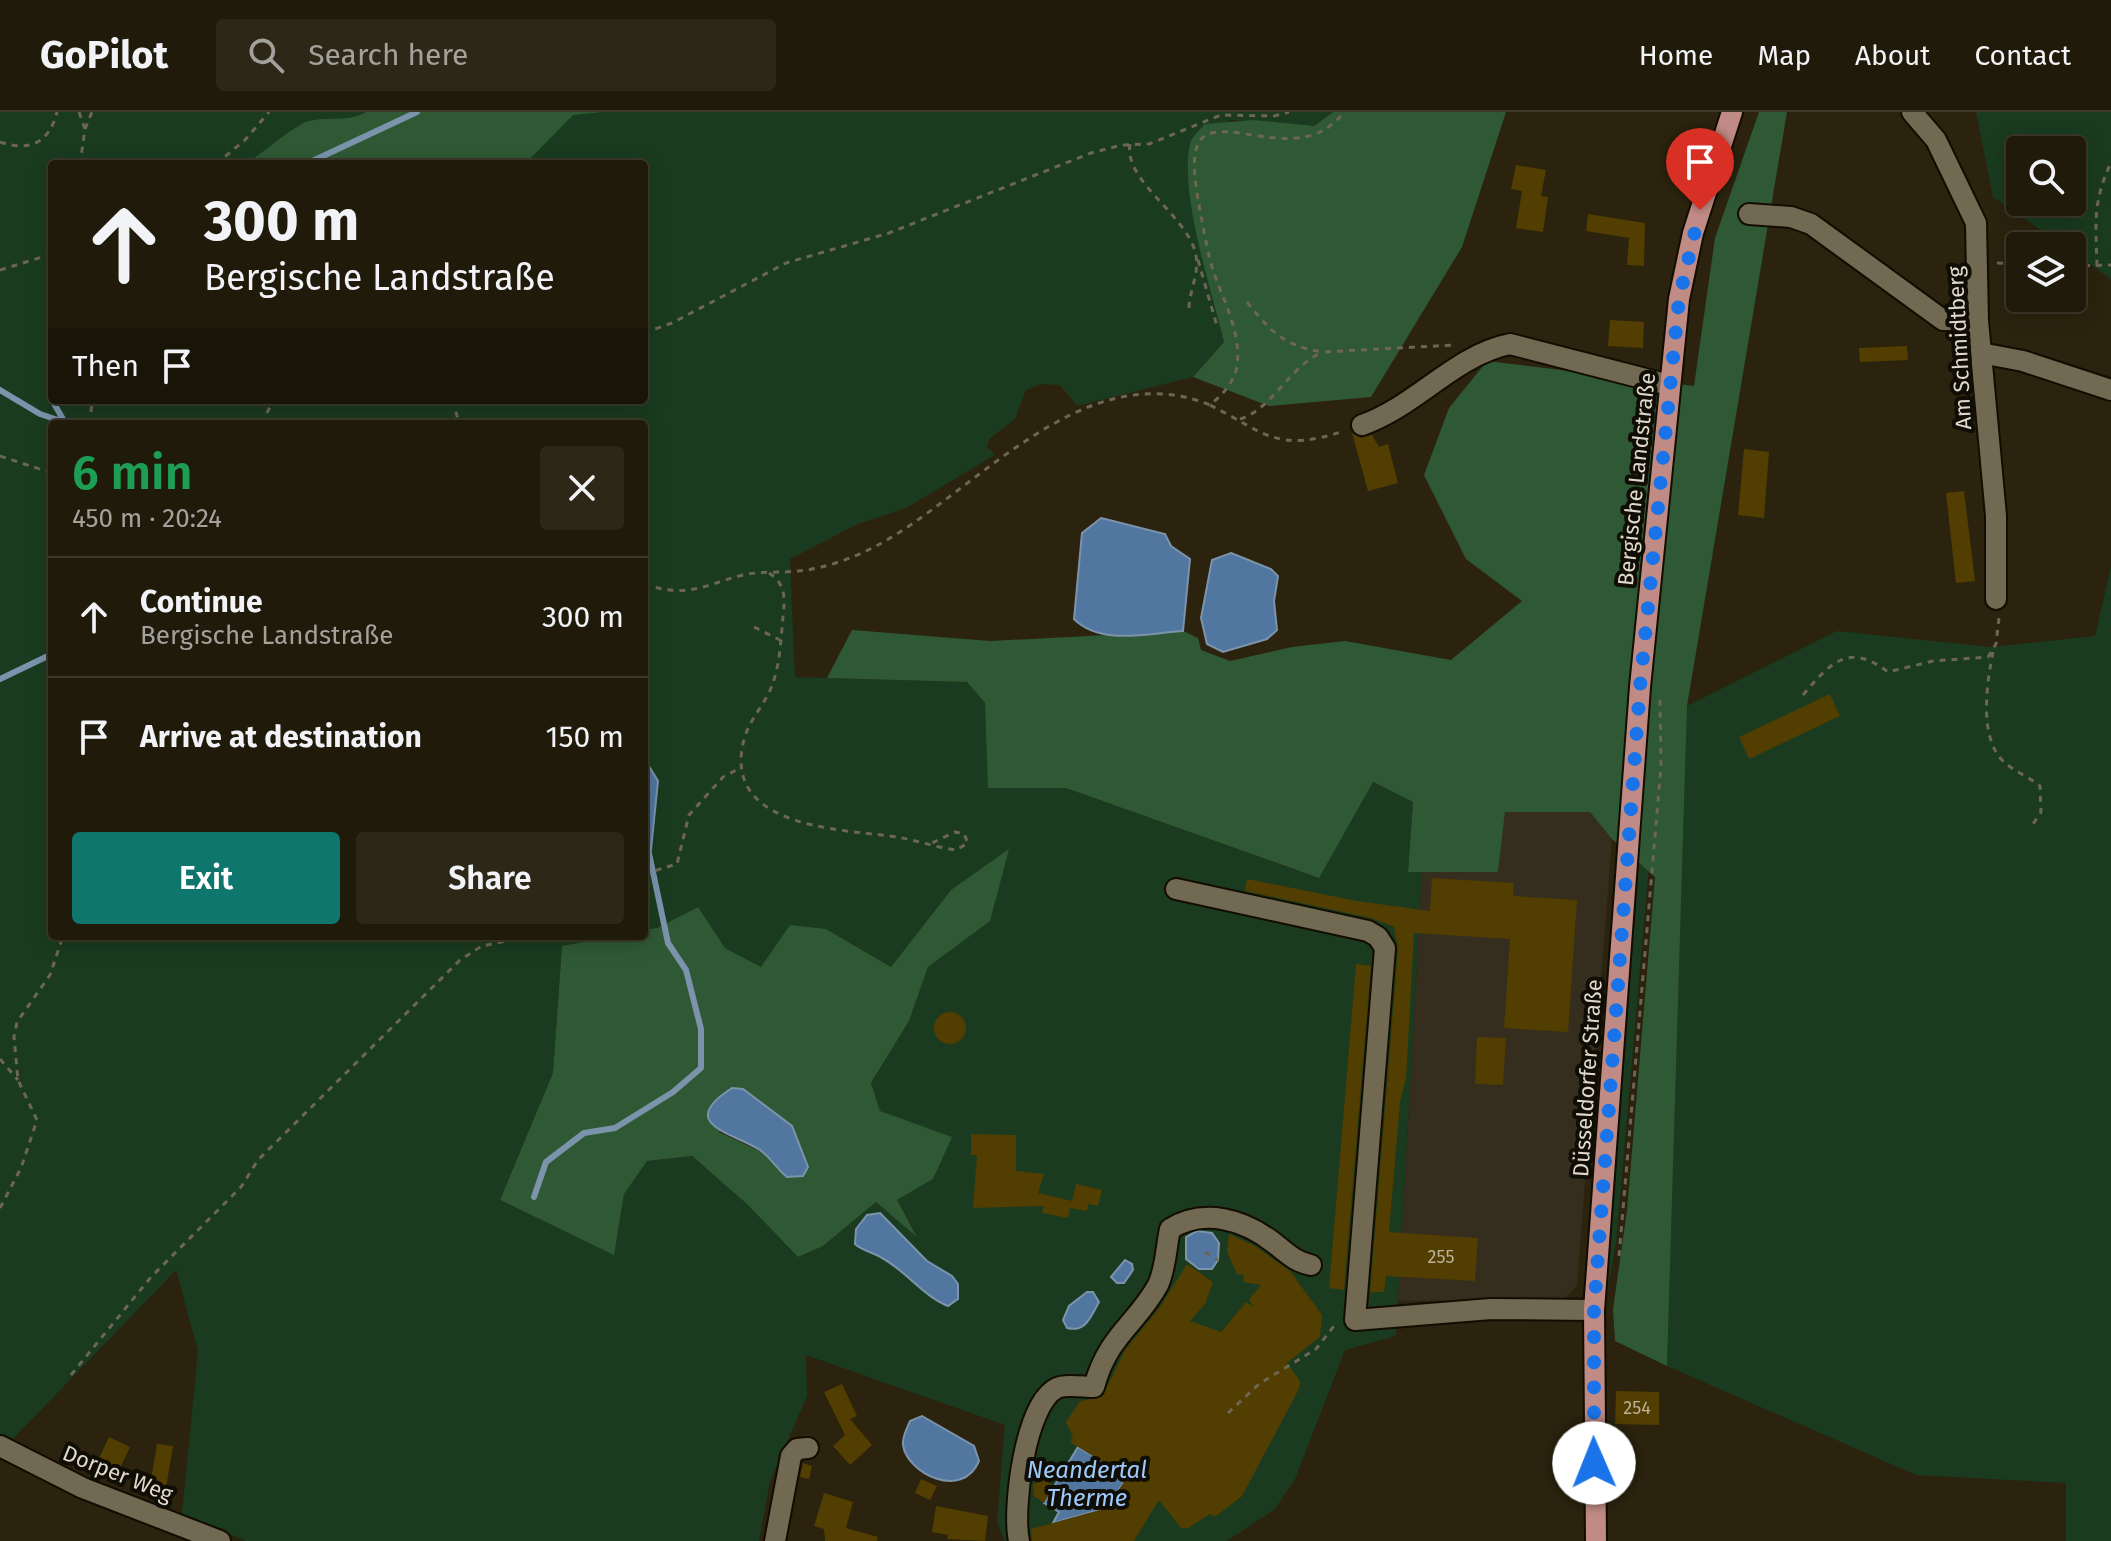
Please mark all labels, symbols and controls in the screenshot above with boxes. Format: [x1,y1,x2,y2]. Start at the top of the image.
search box [216,19,776,91]
text: GoPilot [40,32,168,78]
icon: search [244,33,288,77]
text: Search here [308,37,468,73]
text: Home [1639,39,1713,72]
text: Map [1757,39,1811,72]
text: About [1855,39,1930,72]
text: Contact [1974,39,2071,72]
pin [1666,128,1734,210]
map controls [2006,136,2086,312]
button: search [2006,136,2086,216]
icon: arrive [1678,140,1722,184]
text: 300 m [204,188,359,255]
icon: ahead [72,192,176,296]
button: layers [2006,232,2086,312]
text: Bergische Landstraße [204,256,555,300]
street label: Am Schmidtberg [1942,265,1977,430]
icon: arrive [155,344,199,388]
text: Then [72,348,139,384]
street label: Bergische Landstraße [1612,371,1661,587]
text: 6 min [72,444,192,502]
button: close [540,446,624,530]
text: 450 m · 20:24 [72,503,222,534]
text: Continue [140,584,263,620]
icon: ahead [72,595,116,639]
text: 300 m [542,599,624,635]
text: Bergische Landstraße [140,620,393,651]
icon: arrive [72,715,116,759]
text: Arrive at destination [140,719,422,755]
text: 150 m [546,719,624,755]
button: Exit [72,832,340,924]
button: Share [356,832,624,924]
street label: Düsseldorfer Straße [1567,978,1608,1178]
house number: 255 [1428,1246,1454,1268]
house number: 254 [1623,1397,1651,1419]
position arrow [1552,1421,1636,1505]
street label: Dorper Weg [59,1439,177,1508]
water label: Neandertal Therme [1027,1456,1147,1512]

